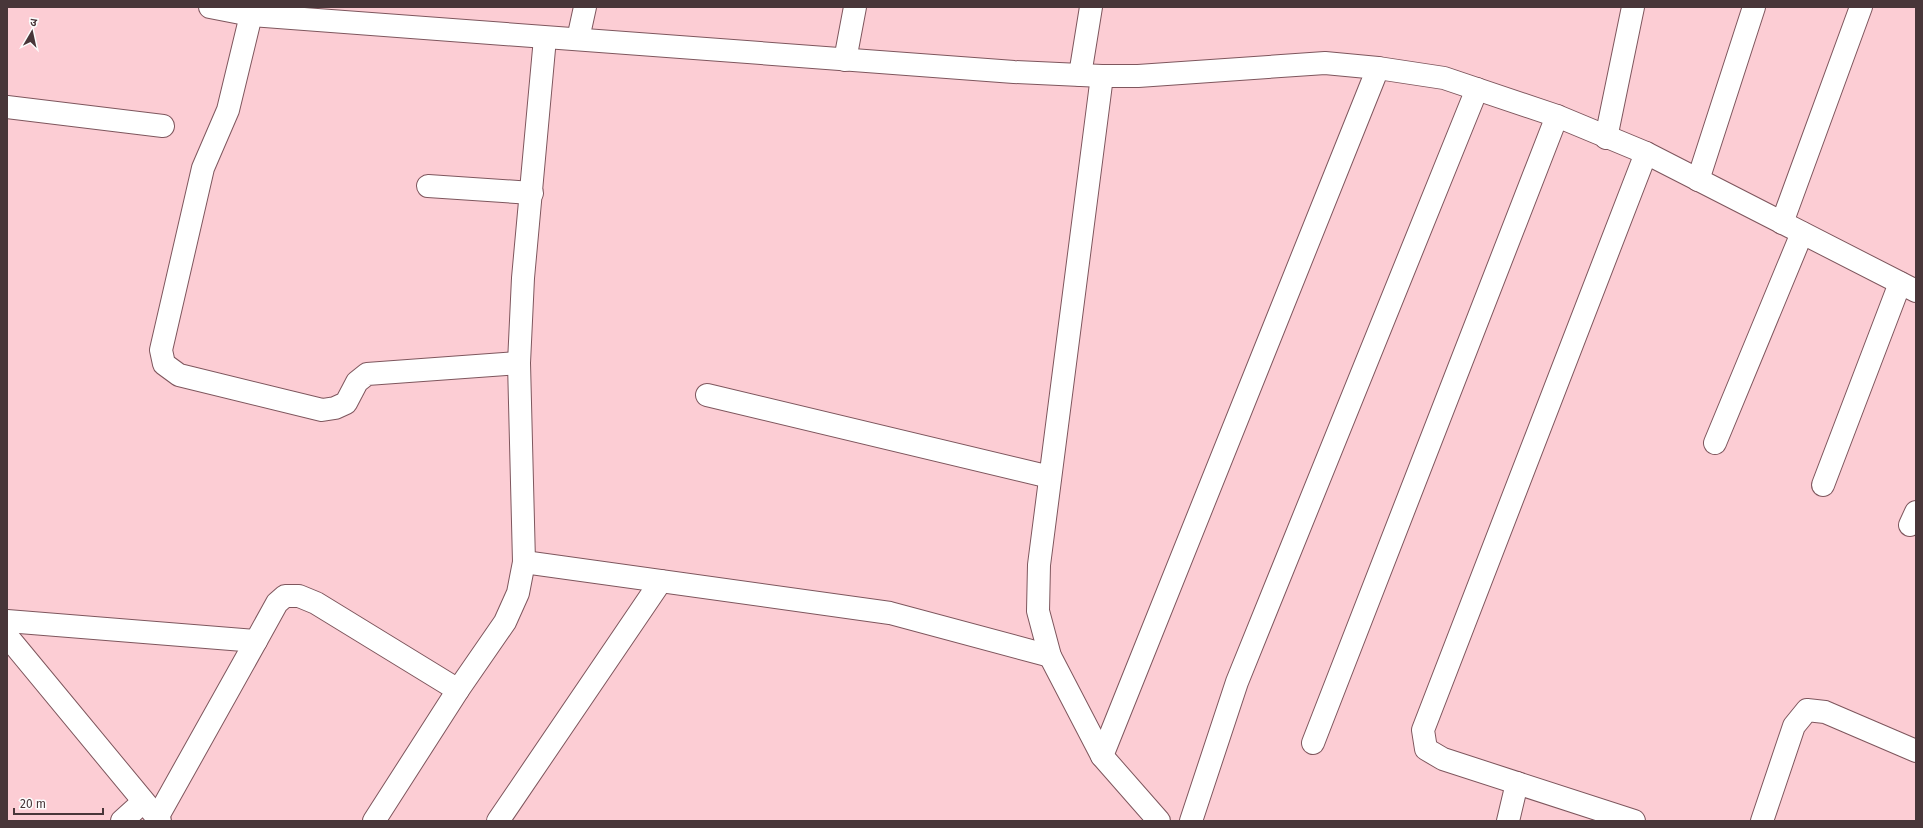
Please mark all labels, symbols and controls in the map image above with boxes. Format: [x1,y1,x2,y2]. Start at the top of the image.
north arrow [12,12,52,52]
text: उ [29,16,38,30]
scale bar [14,790,103,816]
text: 20 m [20,797,46,811]

